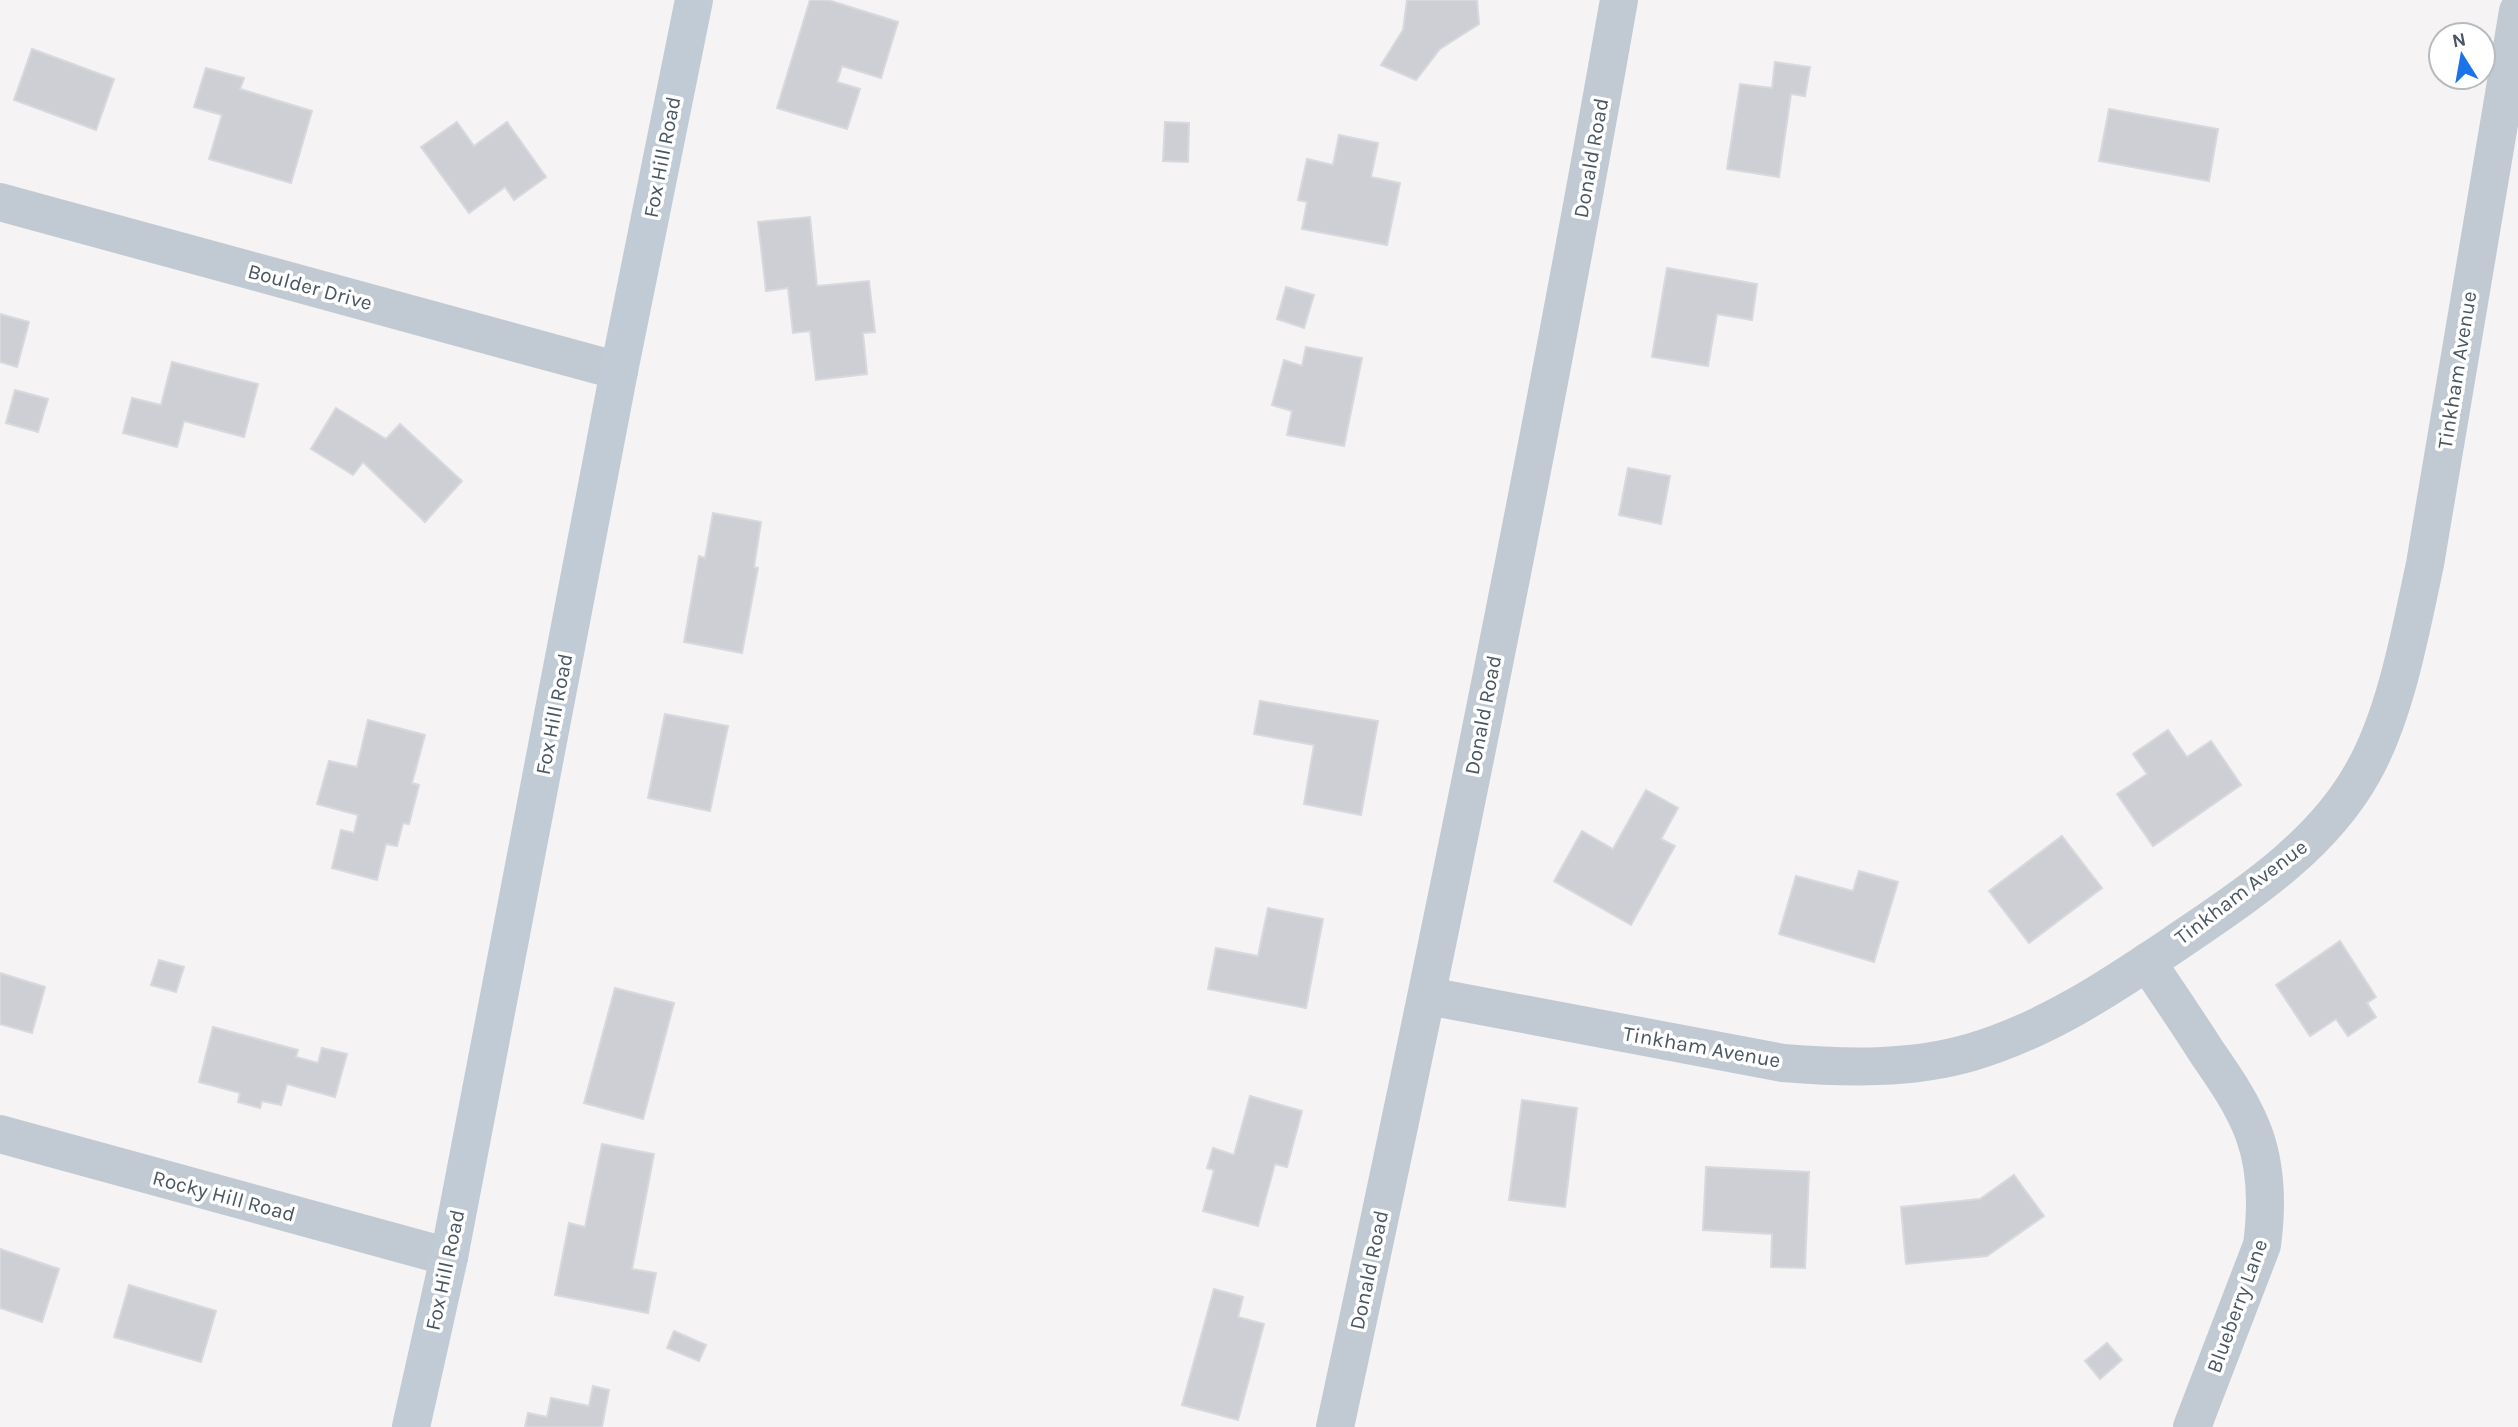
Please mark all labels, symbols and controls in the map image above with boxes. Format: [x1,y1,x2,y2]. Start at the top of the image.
north arrow [2427,21,2497,91]
text: N [2450,28,2468,52]
street label: Fox Hill Road [638,94,686,220]
street label: Donald Road [1569,96,1613,220]
street label: Boulder Drive [245,259,375,315]
street label: Tinkham Avenue [2433,289,2481,451]
street label: Fox Hill Road [530,651,578,777]
street label: Donald Road [1460,653,1506,777]
street label: Tinkham Avenue [2170,834,2312,950]
street label: Tinkham Avenue [1621,1021,1783,1073]
street label: Rocky Hill Road [150,1165,298,1227]
street label: Fox Hill Road [420,1207,470,1333]
street label: Donald Road [1345,1208,1393,1332]
street label: Blueberry Lane [2202,1236,2272,1376]

